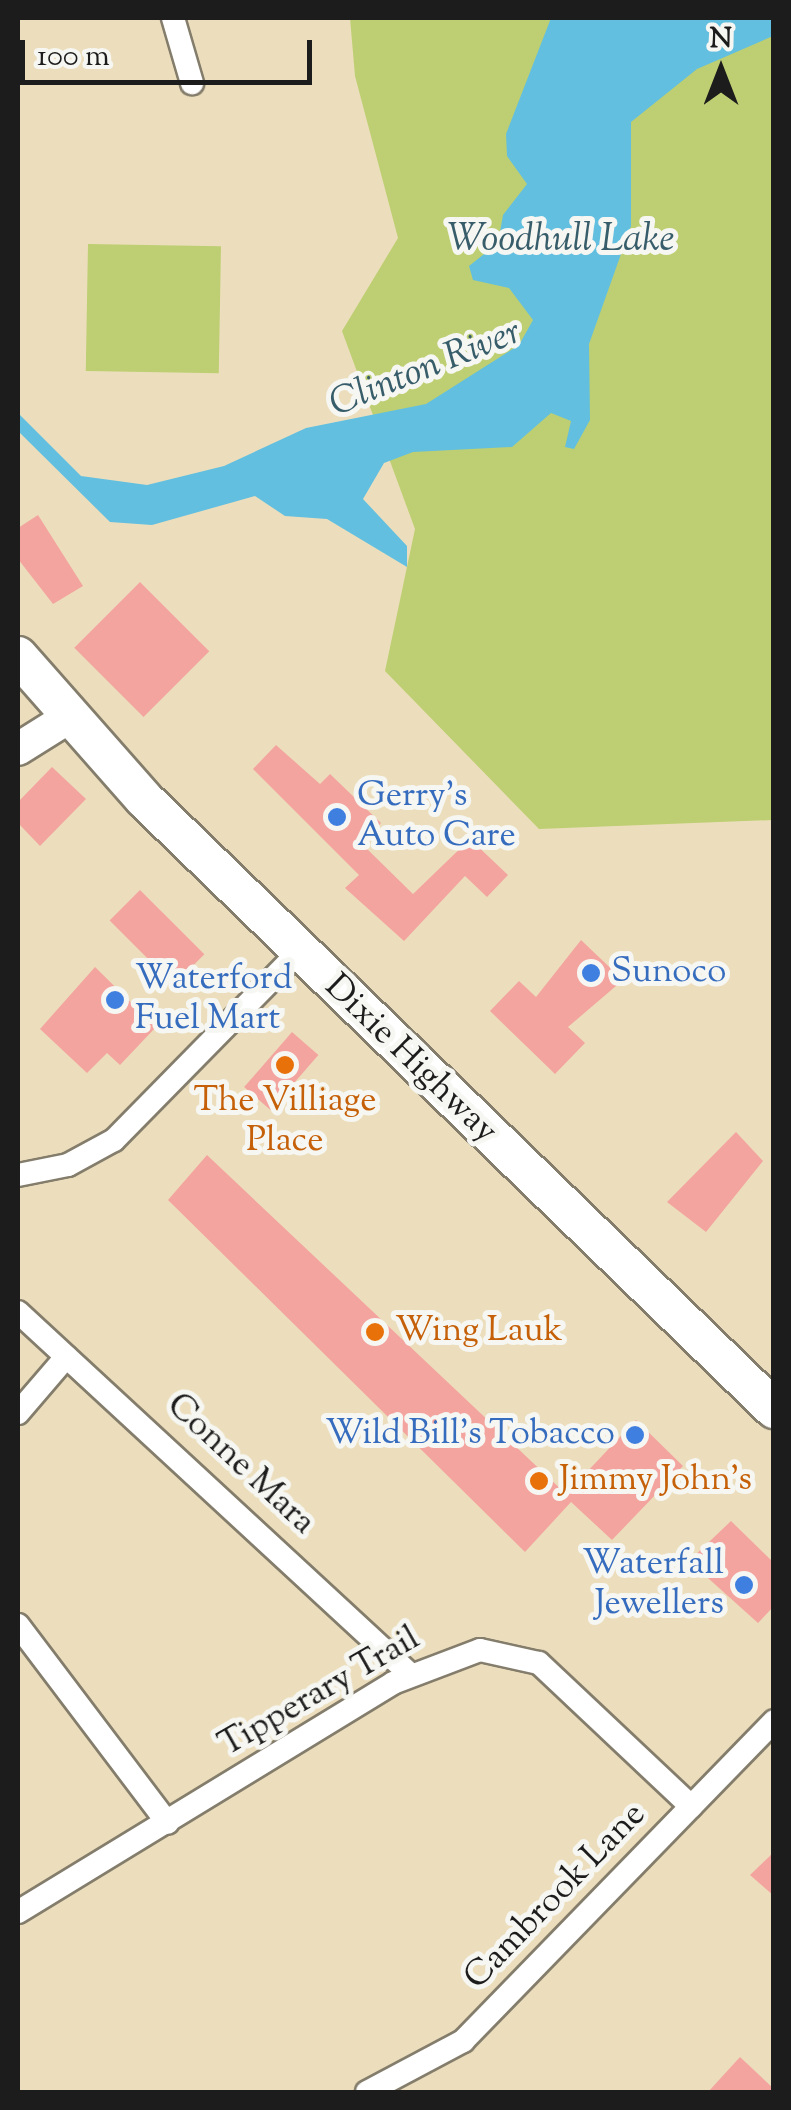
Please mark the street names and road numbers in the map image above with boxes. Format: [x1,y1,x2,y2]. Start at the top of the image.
street label: Dixie Highway [315,967,505,1153]
street label: Conne Mara [157,1385,323,1545]
street label: Tipperary Trail [212,1619,428,1767]
street label: Cambrook Lane [456,1795,656,1999]

